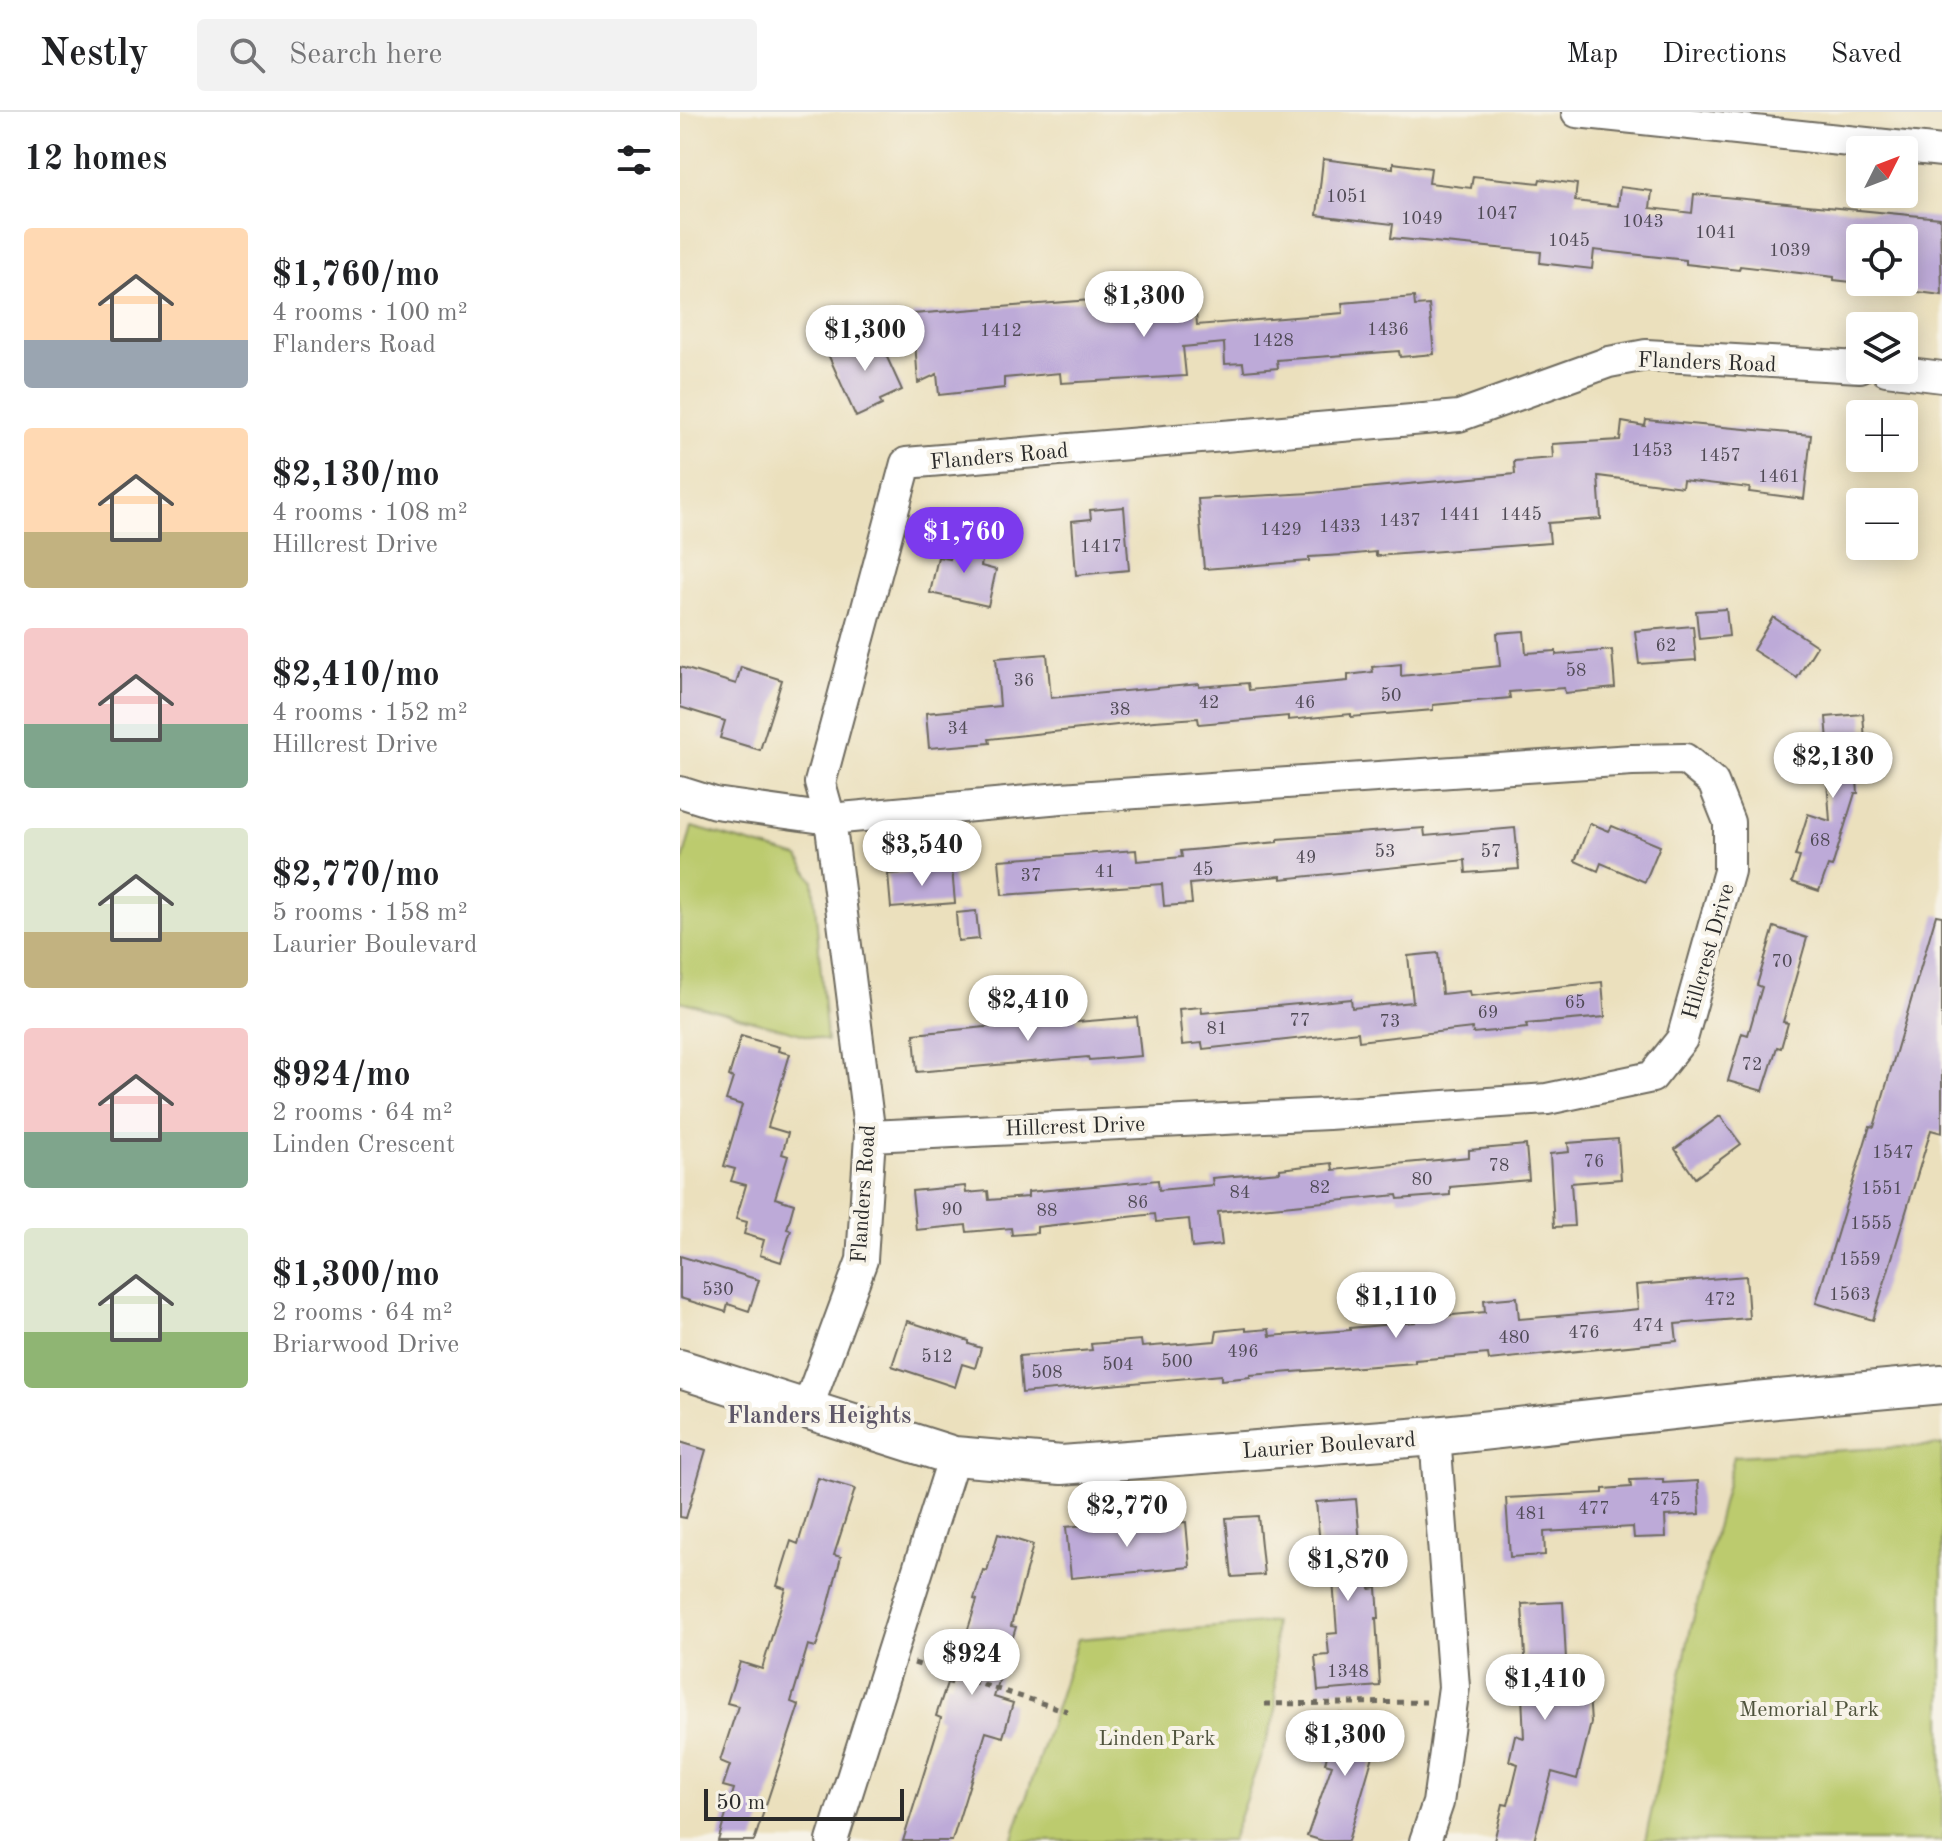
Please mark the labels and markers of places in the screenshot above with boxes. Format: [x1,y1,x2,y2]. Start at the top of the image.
pin: $1,300 [1079,271,1209,339]
pin: $1,300 [800,305,930,373]
pin: $1,760 [899,507,1029,575]
pin: $2,130 [1768,732,1898,800]
pin: $3,540 [857,820,987,888]
pin: $2,410 [963,975,1093,1043]
pin: $1,110 [1331,1272,1461,1340]
pin: $2,770 [1062,1481,1192,1549]
pin: $1,870 [1283,1535,1413,1603]
pin: $924 [925,1629,1019,1697]
pin: $1,410 [1480,1654,1610,1722]
pin: $1,300 [1280,1710,1410,1778]

